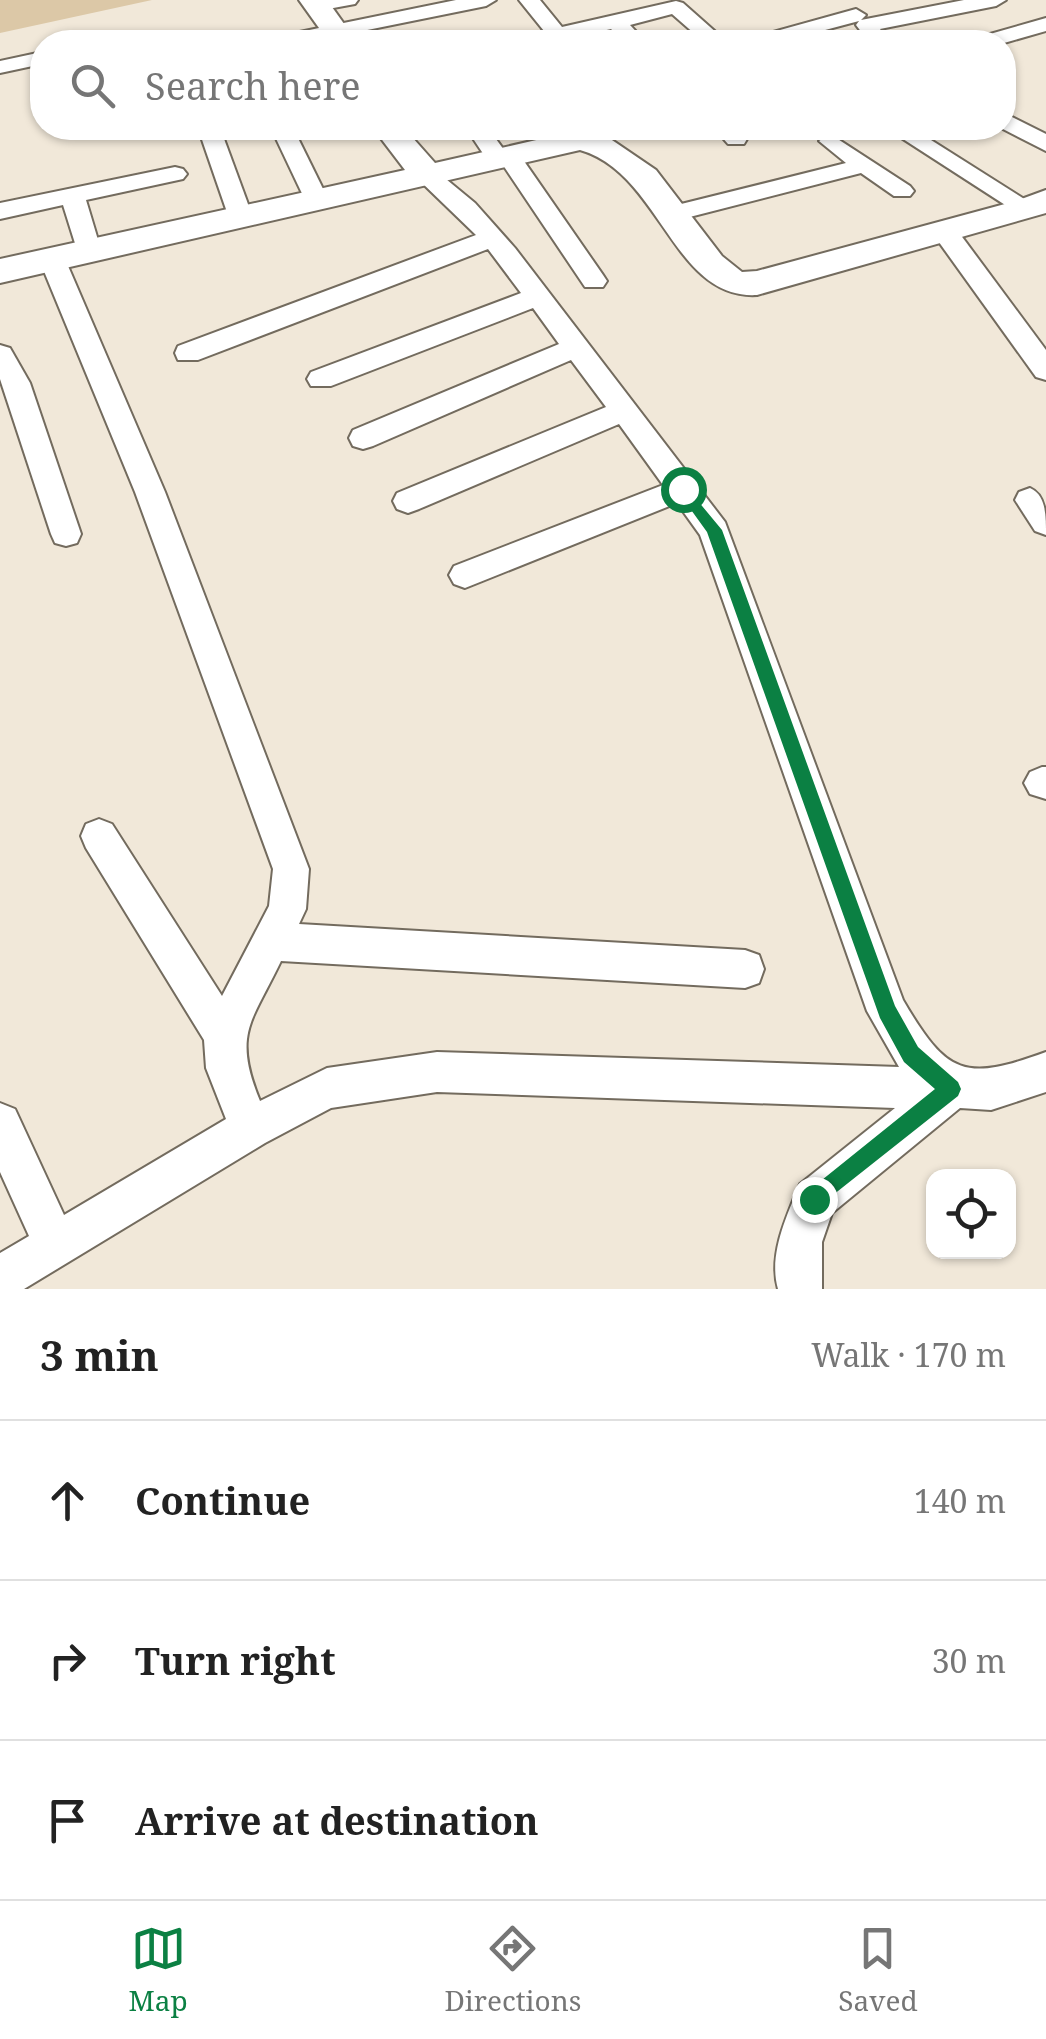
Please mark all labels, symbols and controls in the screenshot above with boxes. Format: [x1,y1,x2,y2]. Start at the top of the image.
search box [30,30,1016,140]
icon: search [65,58,120,113]
text: Search here [145,59,361,111]
route start [661,467,707,513]
map controls [926,1169,1016,1259]
button: locate [926,1169,1016,1259]
route end [792,1177,838,1223]
text: 3 min [40,1326,159,1383]
text: Walk · 170 m [811,1333,1006,1376]
icon: ahead [40,1473,95,1528]
text: Continue [135,1474,310,1526]
text: 140 m [914,1479,1006,1522]
icon: right [40,1633,95,1688]
text: Turn right [135,1634,336,1686]
text: 30 m [932,1639,1006,1682]
icon: arrive [40,1793,95,1848]
text: Arrive at destination [135,1794,539,1846]
tab: Map [128,1921,188,2019]
tab: Directions [444,1921,581,2019]
tab: Saved [838,1921,918,2019]

